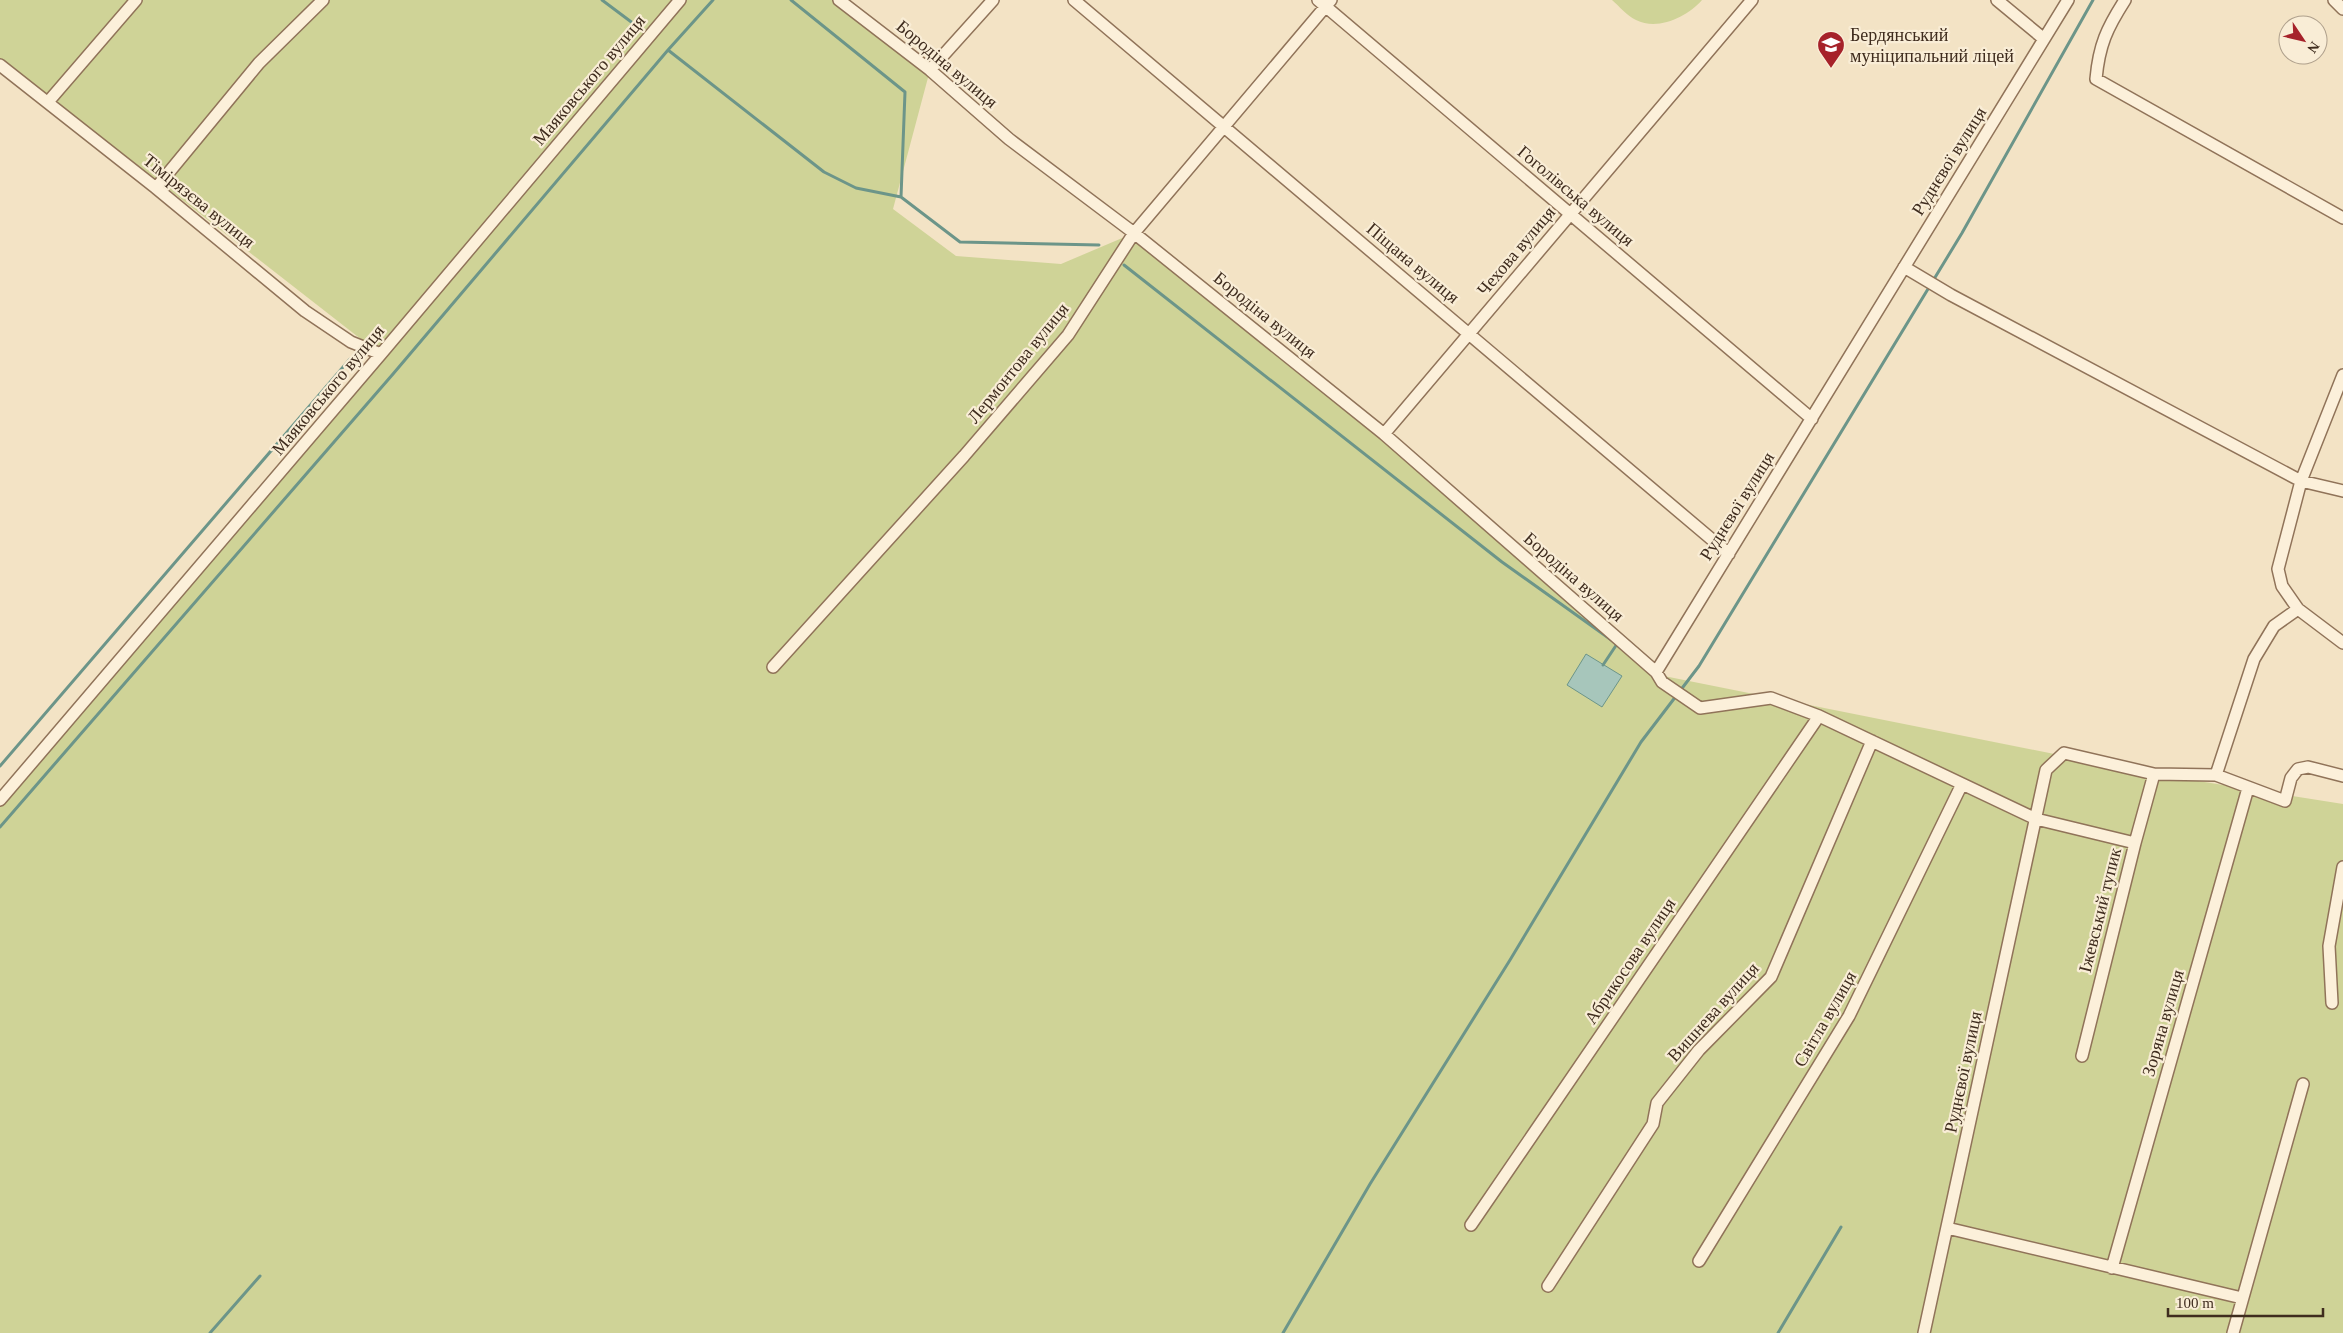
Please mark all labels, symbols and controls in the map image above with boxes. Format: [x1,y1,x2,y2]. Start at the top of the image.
street label: Маяковського вулиця [529,11,649,149]
north arrow [2278,15,2328,65]
street label: Бородіна вулиця [892,16,1002,112]
place label: Бердянський муніципальний ліцей [1850,25,2014,66]
school or university icon: Бердянський муніципальний ліцей [1816,30,1846,69]
text: N [2304,39,2322,56]
street label: Руднєвої вулиця [1908,103,1990,219]
street label: Гоголівська вулиця [1514,142,1638,250]
street label: Тімірязєва вулиця [139,150,259,252]
street label: Чехова вулиця [1473,202,1559,300]
street label: Піщана вулиця [1363,219,1463,307]
street label: Бородіна вулиця [1210,268,1320,362]
street label: Лермонтова вулиця [963,299,1073,427]
street label: Маяковського вулиця [268,321,388,459]
street label: Руднєвої вулиця [1696,448,1778,564]
street label: Бородіна вулиця [1520,528,1628,626]
street label: Іжевський тупик [2075,845,2125,974]
street label: Абрикосова вулиця [1580,894,1680,1028]
street label: Вишнева вулиця [1663,958,1763,1066]
street label: Зоряна вулиця [2138,967,2188,1079]
street label: Світла вулиця [1790,968,1860,1070]
street label: Руднєвої вулиця [1940,1009,1986,1135]
scale bar [2168,1286,2323,1318]
text: 100 m [2176,1295,2214,1311]

